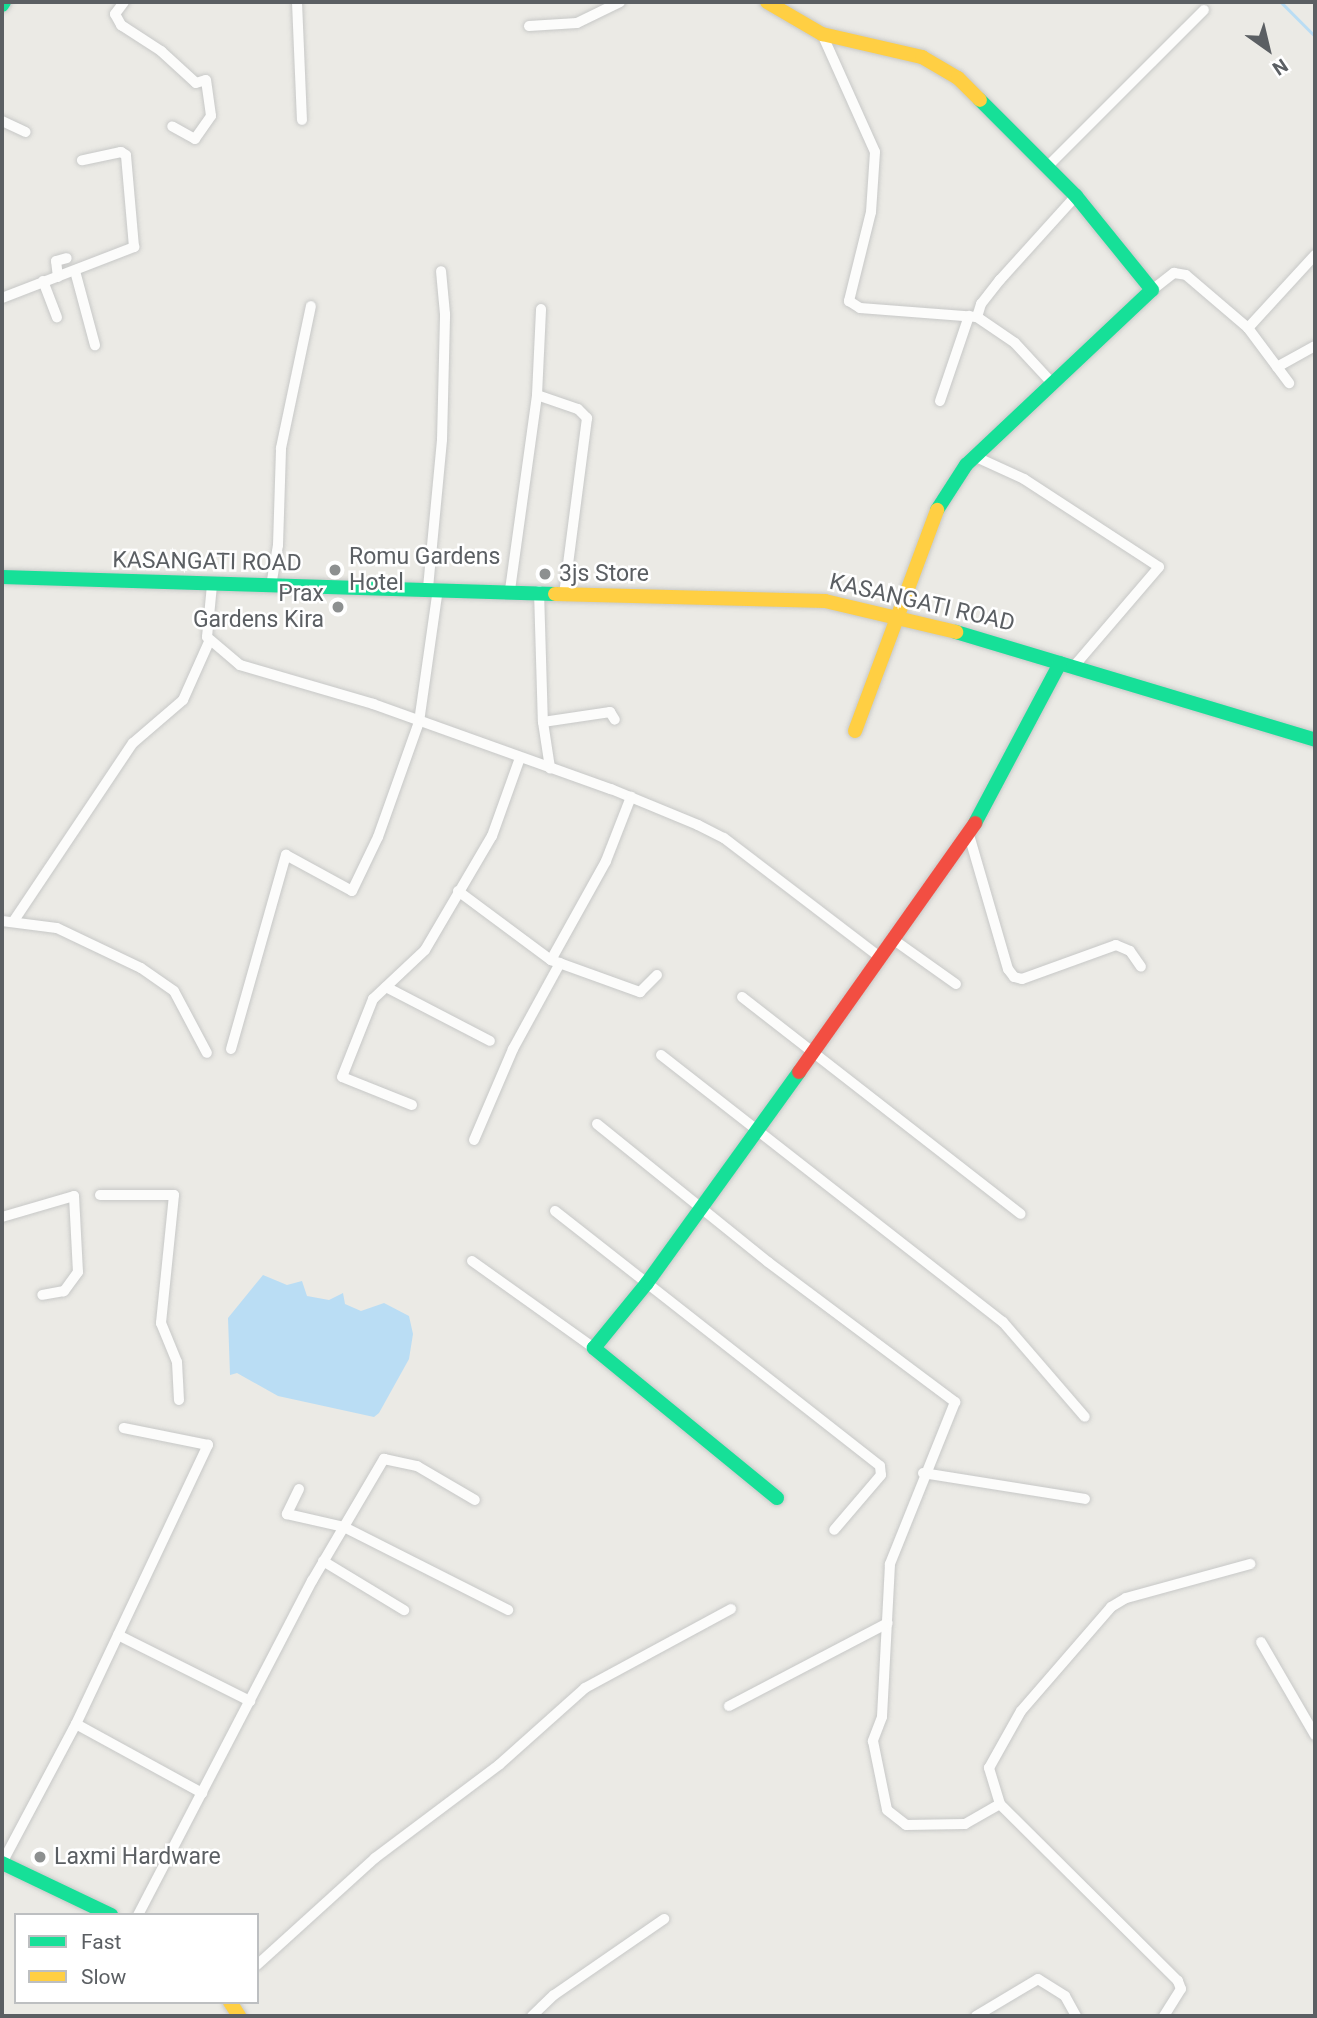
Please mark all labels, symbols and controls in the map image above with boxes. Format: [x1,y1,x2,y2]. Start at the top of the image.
north arrow [1233,14,1303,84]
text: N [1268,54,1292,80]
place label: Romu Gardens Hotel [349,543,500,597]
street label: KASANGATI ROAD [112,547,302,577]
place label: 3js Store [559,560,649,588]
marker: Romu Gardens Hotel [327,562,343,578]
marker: 3js Store [537,566,553,582]
street label: KASANGATI ROAD [827,568,1017,638]
place label: Prax Gardens Kira [193,580,324,634]
marker: Prax Gardens Kira [330,599,346,615]
place label: Laxmi Hardware [54,1843,221,1871]
marker: Laxmi Hardware [32,1849,48,1865]
legend [14,1913,259,2004]
text: Fast [81,1930,121,1954]
text: Slow [81,1965,126,1989]

